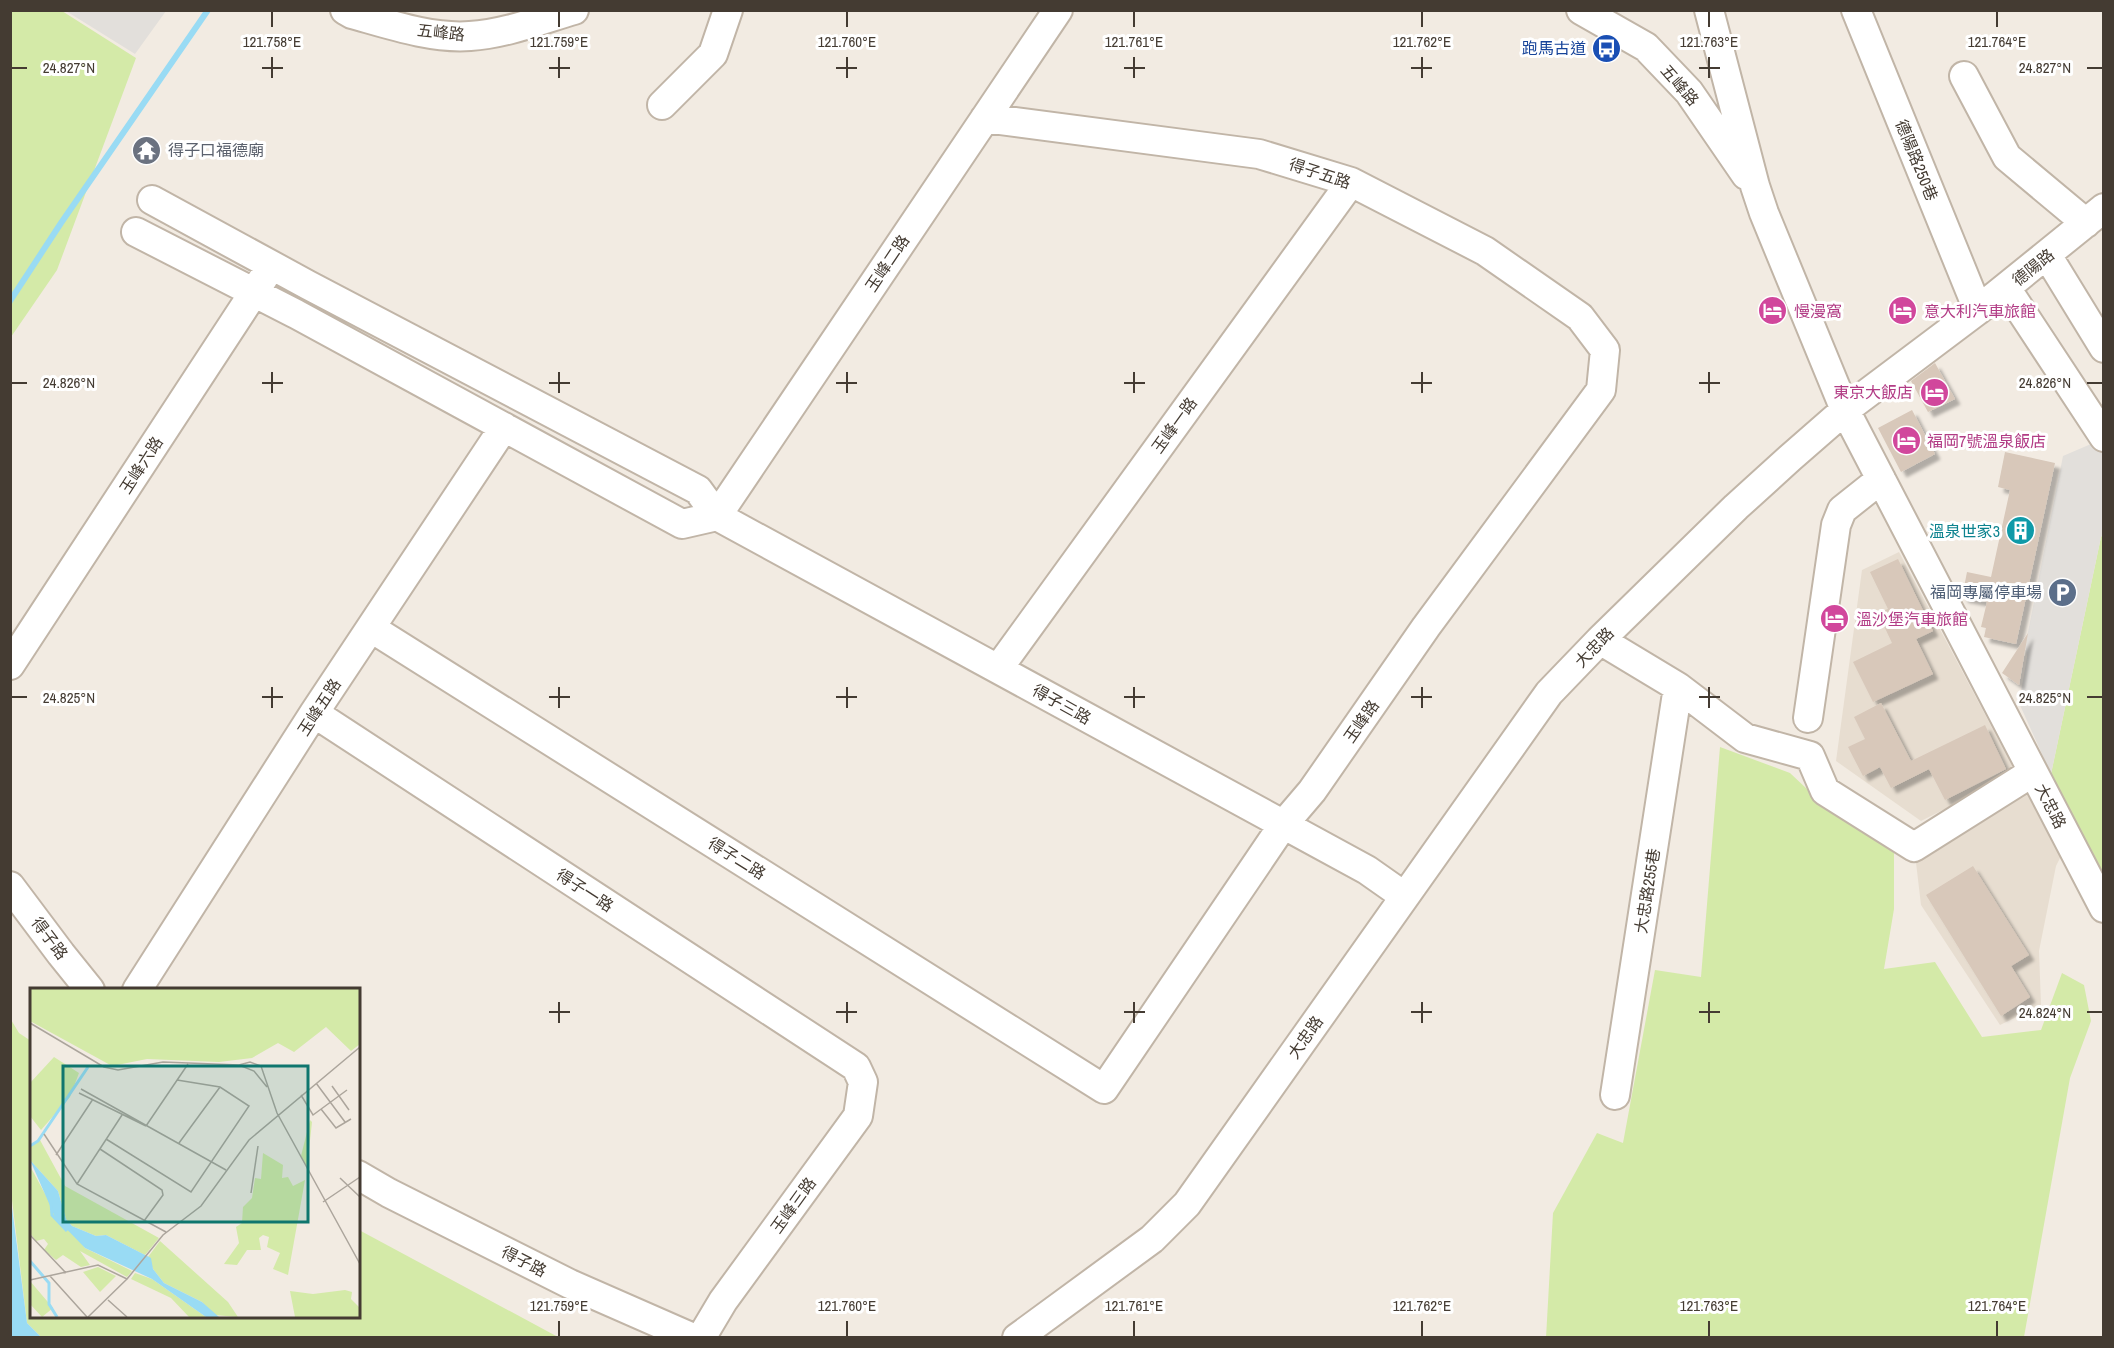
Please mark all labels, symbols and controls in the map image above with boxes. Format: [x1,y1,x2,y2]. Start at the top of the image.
street label: 五峰路 [416,19,466,45]
text: 121.758°E [243,31,301,52]
text: 121.759°E [530,31,588,52]
text: 121.760°E [818,31,876,52]
text: 121.761°E [1105,31,1163,52]
text: 121.762°E [1393,31,1451,52]
text: 121.763°E [1680,31,1738,52]
text: 121.764°E [1968,31,2026,52]
bus stop icon: 跑馬古道 [1591,32,1623,64]
place label: 跑馬古道 [1522,37,1586,59]
text: 24.827°N [43,57,95,78]
text: 24.827°N [2019,57,2071,78]
street label: 五峰路 [1656,60,1704,110]
street label: 德陽路250巷 [1891,116,1943,204]
temple icon: 得子口福德廟 [131,134,163,166]
place label: 得子口福德廟 [168,139,264,161]
street label: 得子五路 [1286,153,1354,193]
street label: 玉峰二路 [860,230,914,296]
street label: 德陽路 [2007,243,2059,291]
hotel icon: 慢漫窩 [1757,295,1789,327]
hotel icon: 意大利汽車旅館 [1887,295,1919,327]
place label: 慢漫窩 [1794,300,1842,322]
place label: 意大利汽車旅館 [1924,300,2036,322]
text: 24.826°N [43,372,95,393]
text: 24.826°N [2019,372,2071,393]
hotel icon: 東京大飯店 [1918,376,1950,408]
place label: 東京大飯店 [1833,381,1913,403]
street label: 玉峰一路 [1146,393,1202,457]
hotel icon: 福岡7號溫泉飯店 [1890,425,1922,457]
place label: 福岡7號溫泉飯店 [1927,430,2046,452]
street label: 玉峰六路 [114,432,168,498]
building icon: 溫泉世家3 [2005,515,2037,547]
place label: 溫泉世家3 [1929,520,2000,542]
parking icon: 福岡專屬停車場 [2047,576,2079,608]
place label: 福岡專屬停車場 [1930,581,2042,603]
hotel icon: 溫沙堡汽車旅館 [1819,603,1851,635]
place label: 溫沙堡汽車旅館 [1856,608,1968,630]
street label: 大忠路 [1569,622,1619,672]
street label: 玉峰五路 [292,674,346,740]
street label: 得子三路 [1029,679,1095,729]
text: 24.825°N [43,687,95,708]
text: 24.825°N [2019,687,2071,708]
street label: 玉峰路 [1338,695,1384,747]
street label: 大忠路 [2030,780,2072,832]
street label: 得子二路 [704,832,770,884]
street label: 大忠路255巷 [1629,847,1665,935]
street label: 得子一路 [552,863,618,917]
street label: 得子路 [27,912,73,964]
inset map [30,988,360,1318]
text: 24.824°N [2019,1002,2071,1023]
street label: 大忠路 [1282,1011,1328,1063]
street label: 玉峰三路 [765,1173,821,1237]
street label: 得子路 [498,1240,550,1282]
text: 121.759°E [530,1295,588,1316]
text: 121.760°E [818,1295,876,1316]
text: 121.761°E [1105,1295,1163,1316]
text: 121.762°E [1393,1295,1451,1316]
text: 121.763°E [1680,1295,1738,1316]
text: 121.764°E [1968,1295,2026,1316]

